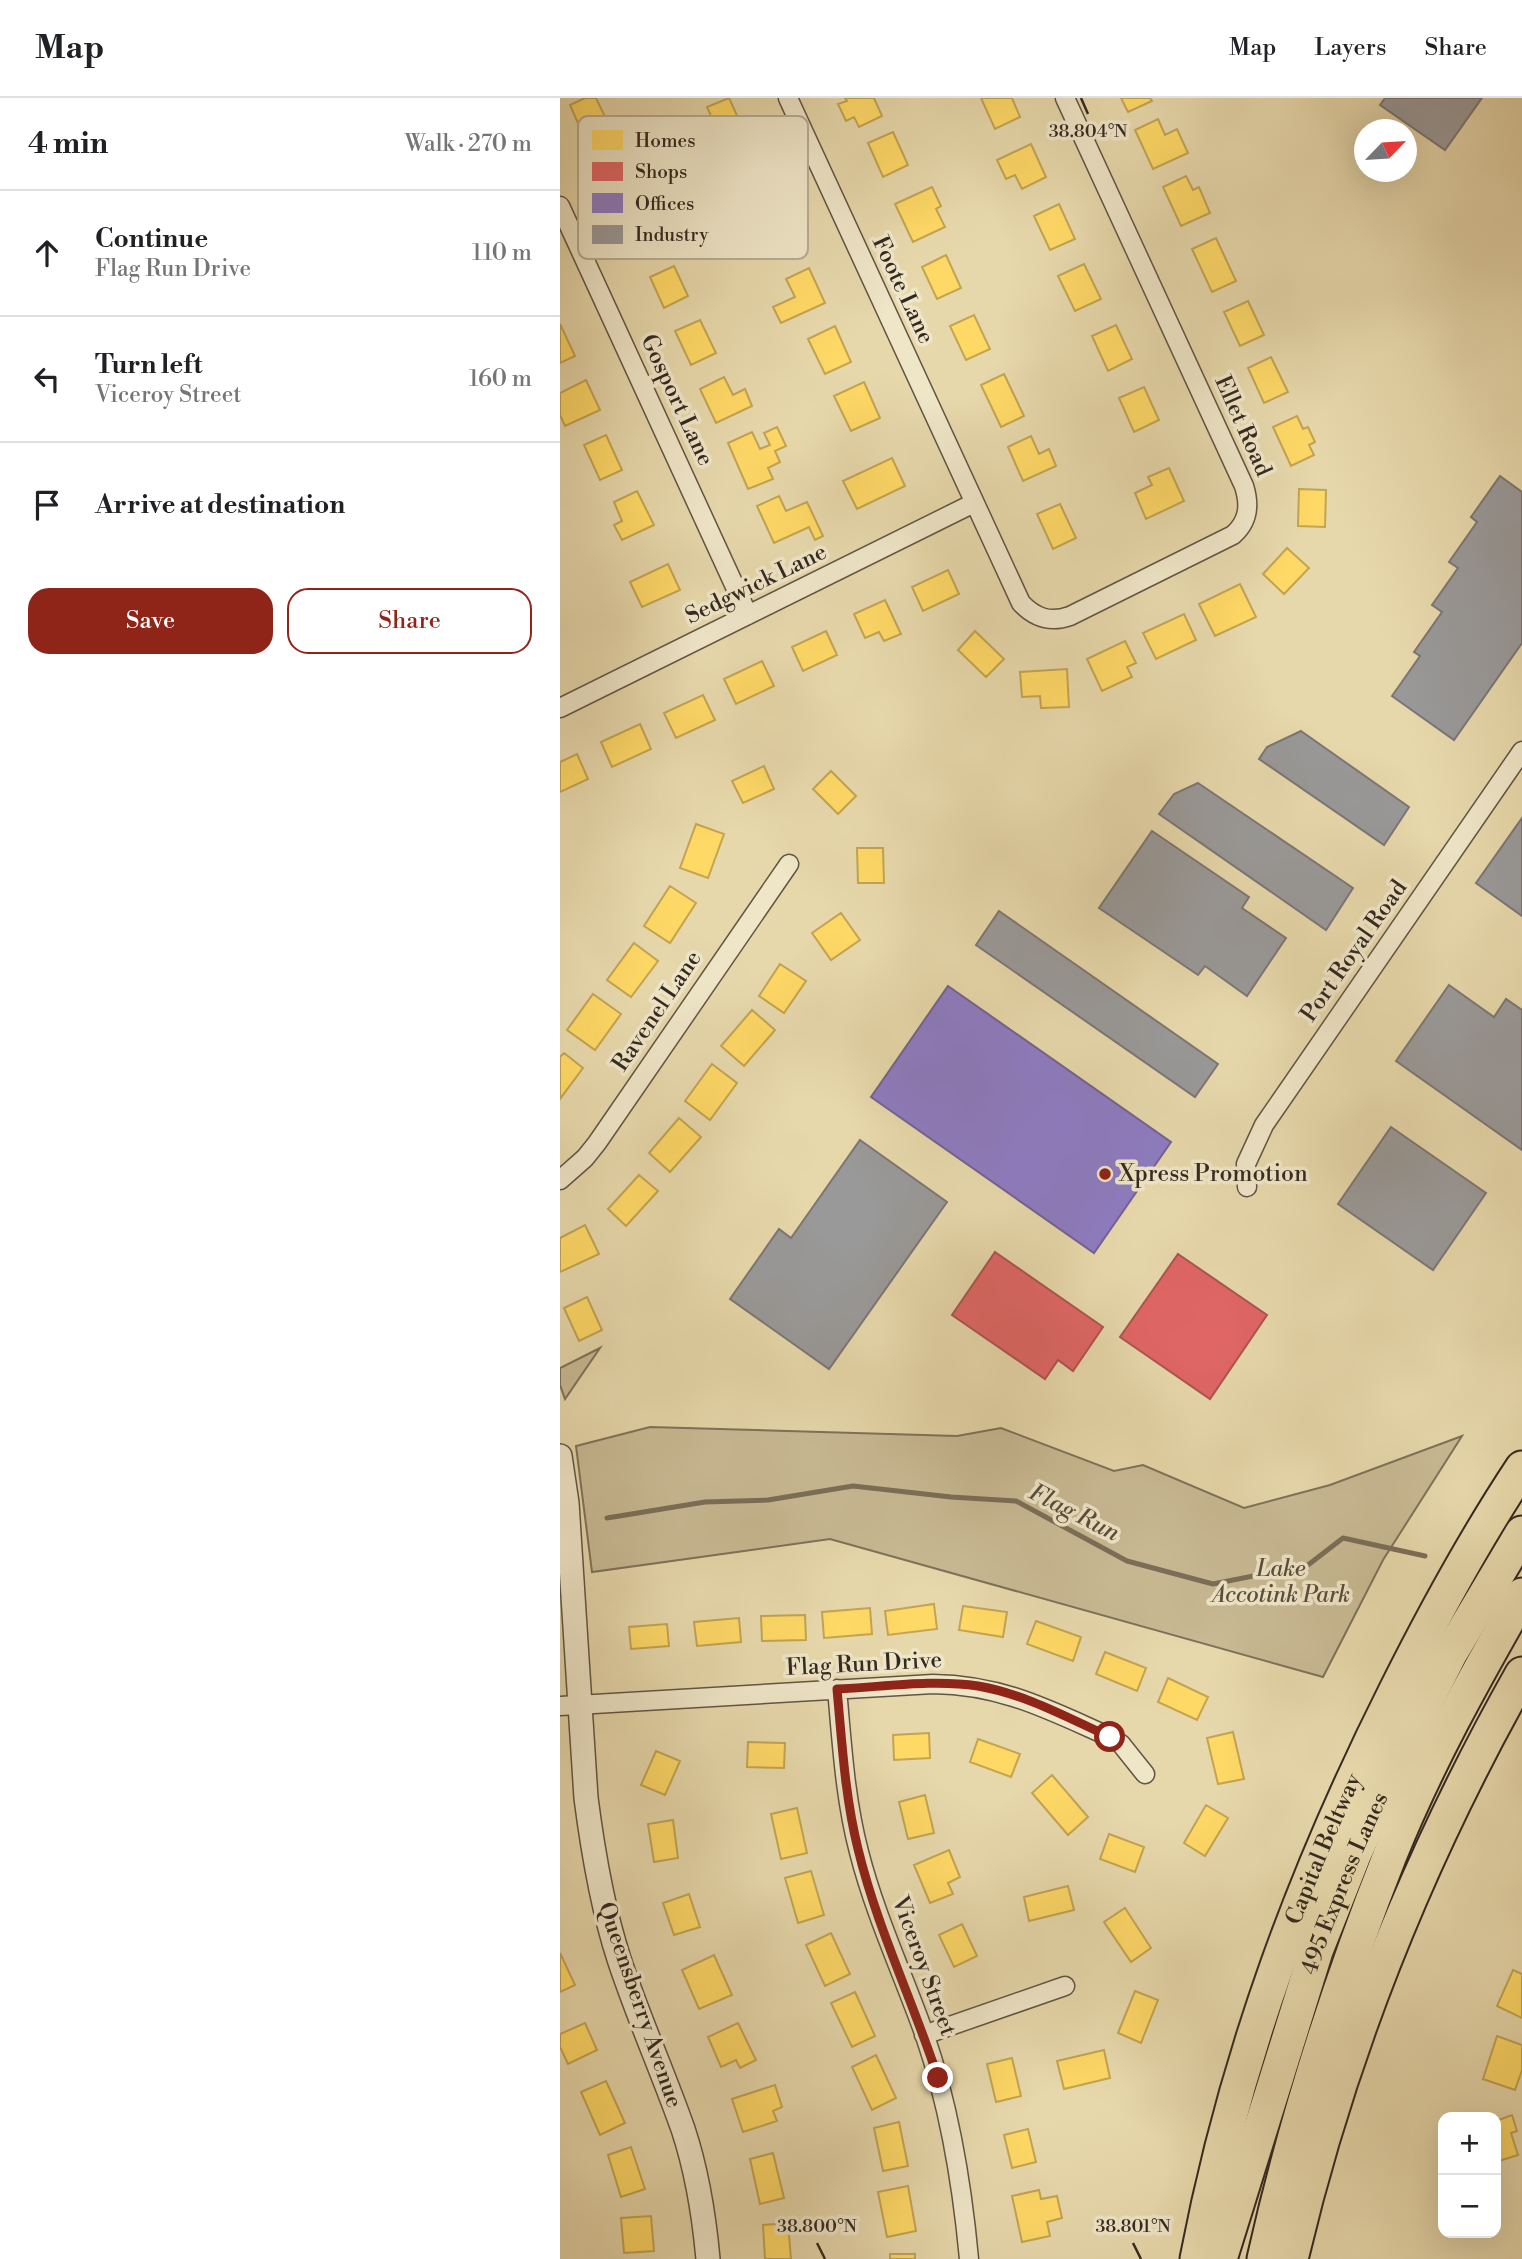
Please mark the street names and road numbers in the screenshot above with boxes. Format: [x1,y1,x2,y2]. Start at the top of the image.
street label: Foote Lane [866,232,940,348]
street label: Gosport Lane [634,330,720,470]
street label: Ellet Road [1208,371,1278,481]
street label: Sedgwick Lane [681,538,831,630]
street label: Port Royal Road [1295,875,1413,1027]
street label: Ravenel Lane [606,945,708,1077]
street label: Flag Run Drive [785,1646,943,1682]
street label: Capital Beltway [1280,1768,1368,1928]
street label: 495 Express Lanes [1296,1788,1394,1978]
street label: Viceroy Street [885,1891,962,2040]
street label: Queensberry Avenue [592,1898,688,2112]

